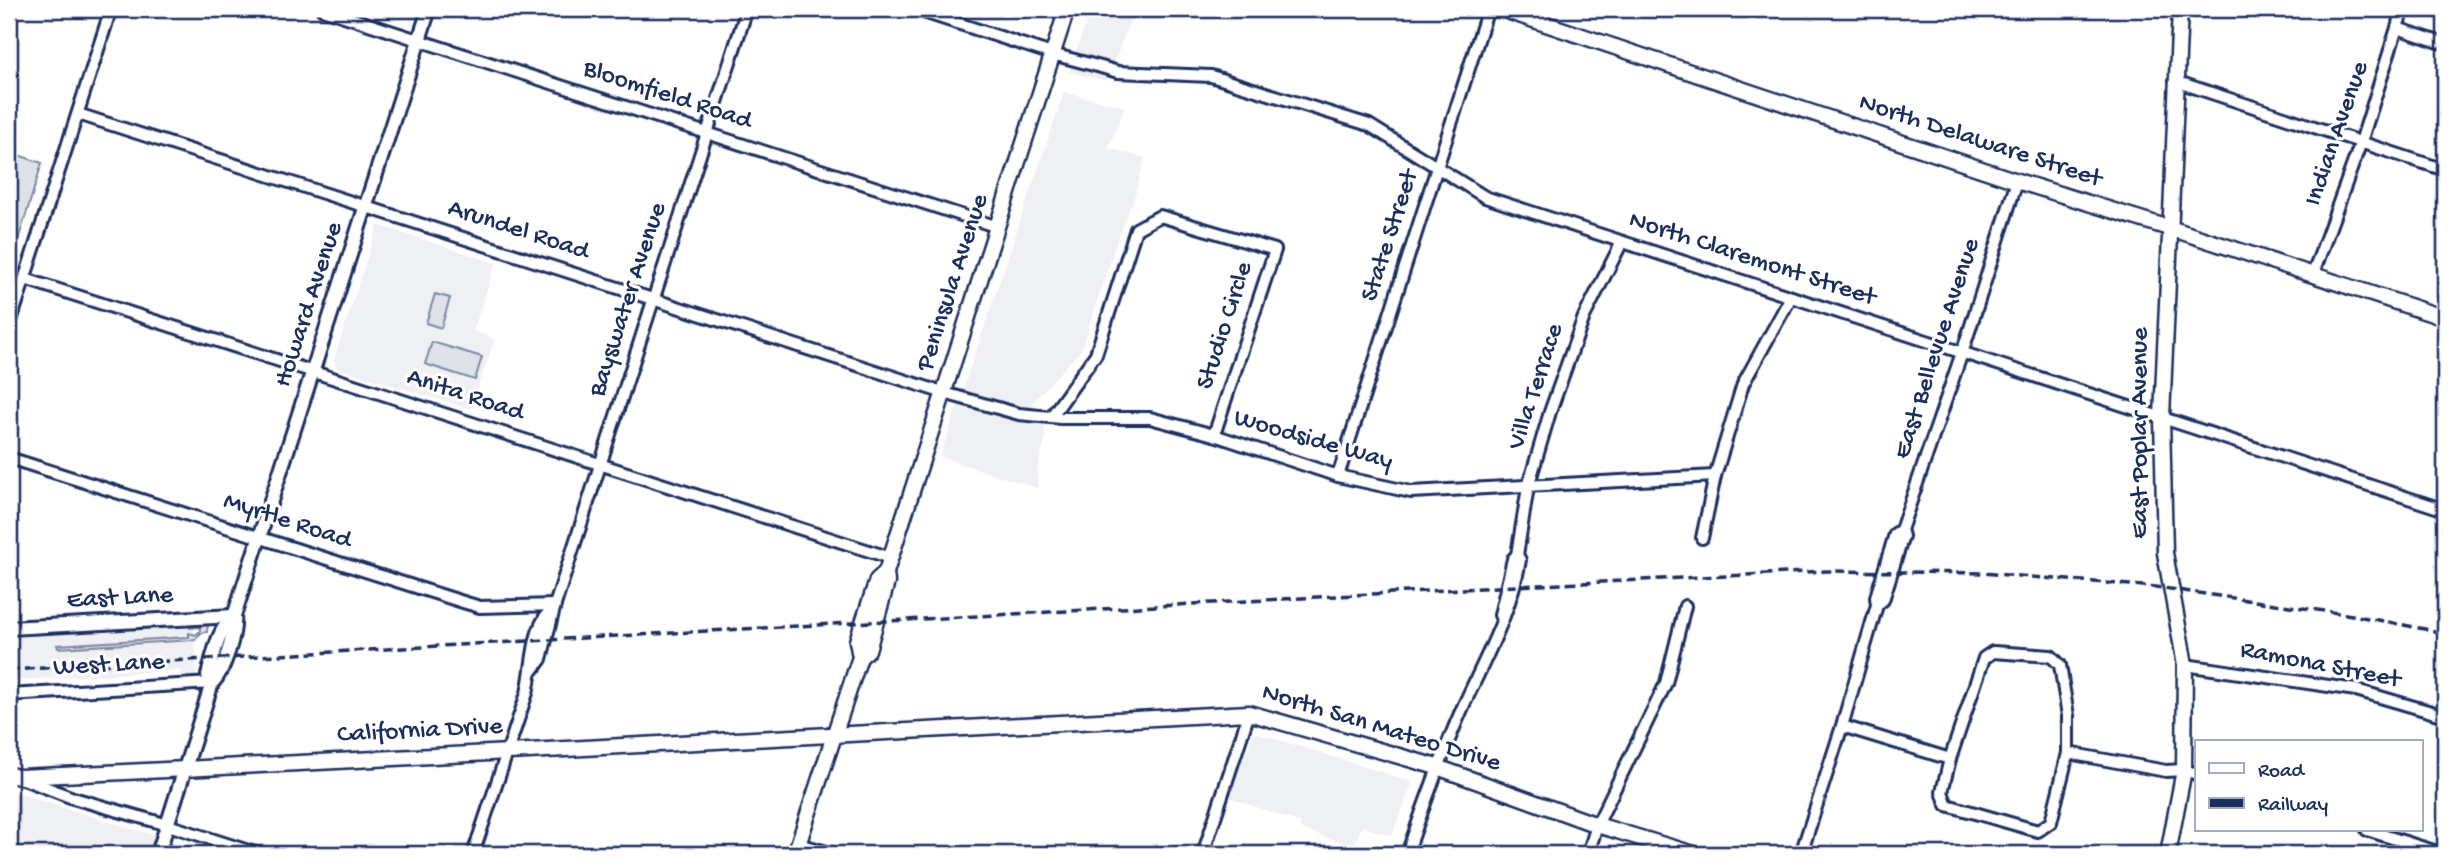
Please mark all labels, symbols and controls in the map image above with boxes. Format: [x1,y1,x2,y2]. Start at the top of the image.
street label: Bloomfield Road [578,54,757,138]
street label: Indian Avenue [2299,57,2377,210]
street label: North Delaware Street [1855,88,2108,197]
street label: State Street [1355,164,1428,306]
street label: Peninsula Avenue [910,190,997,376]
street label: Arundel Road [444,194,594,269]
street label: Bayswater Avenue [583,198,675,402]
street label: North Claremont Street [1625,205,1882,315]
street label: Howard Avenue [269,218,351,391]
street label: East Bellevue Avenue [1888,234,1988,463]
street label: Studio Circle [1191,258,1261,394]
street label: Villa Terrace [1502,320,1572,455]
street label: East Poplar Avenue [2126,327,2157,539]
street label: Anita Road [403,363,529,430]
street label: Woodside Way [1230,404,1396,479]
street label: Myrtle Road [219,487,357,558]
street label: East Lane [66,581,175,617]
street label: Ramona Street [2237,635,2405,697]
street label: West Lane [52,648,166,684]
street label: North San Mateo Drive [1258,678,1505,780]
street label: California Drive [336,712,504,752]
legend [2195,740,2422,832]
text: Road [2258,760,2306,785]
text: Railway [2258,794,2328,819]

